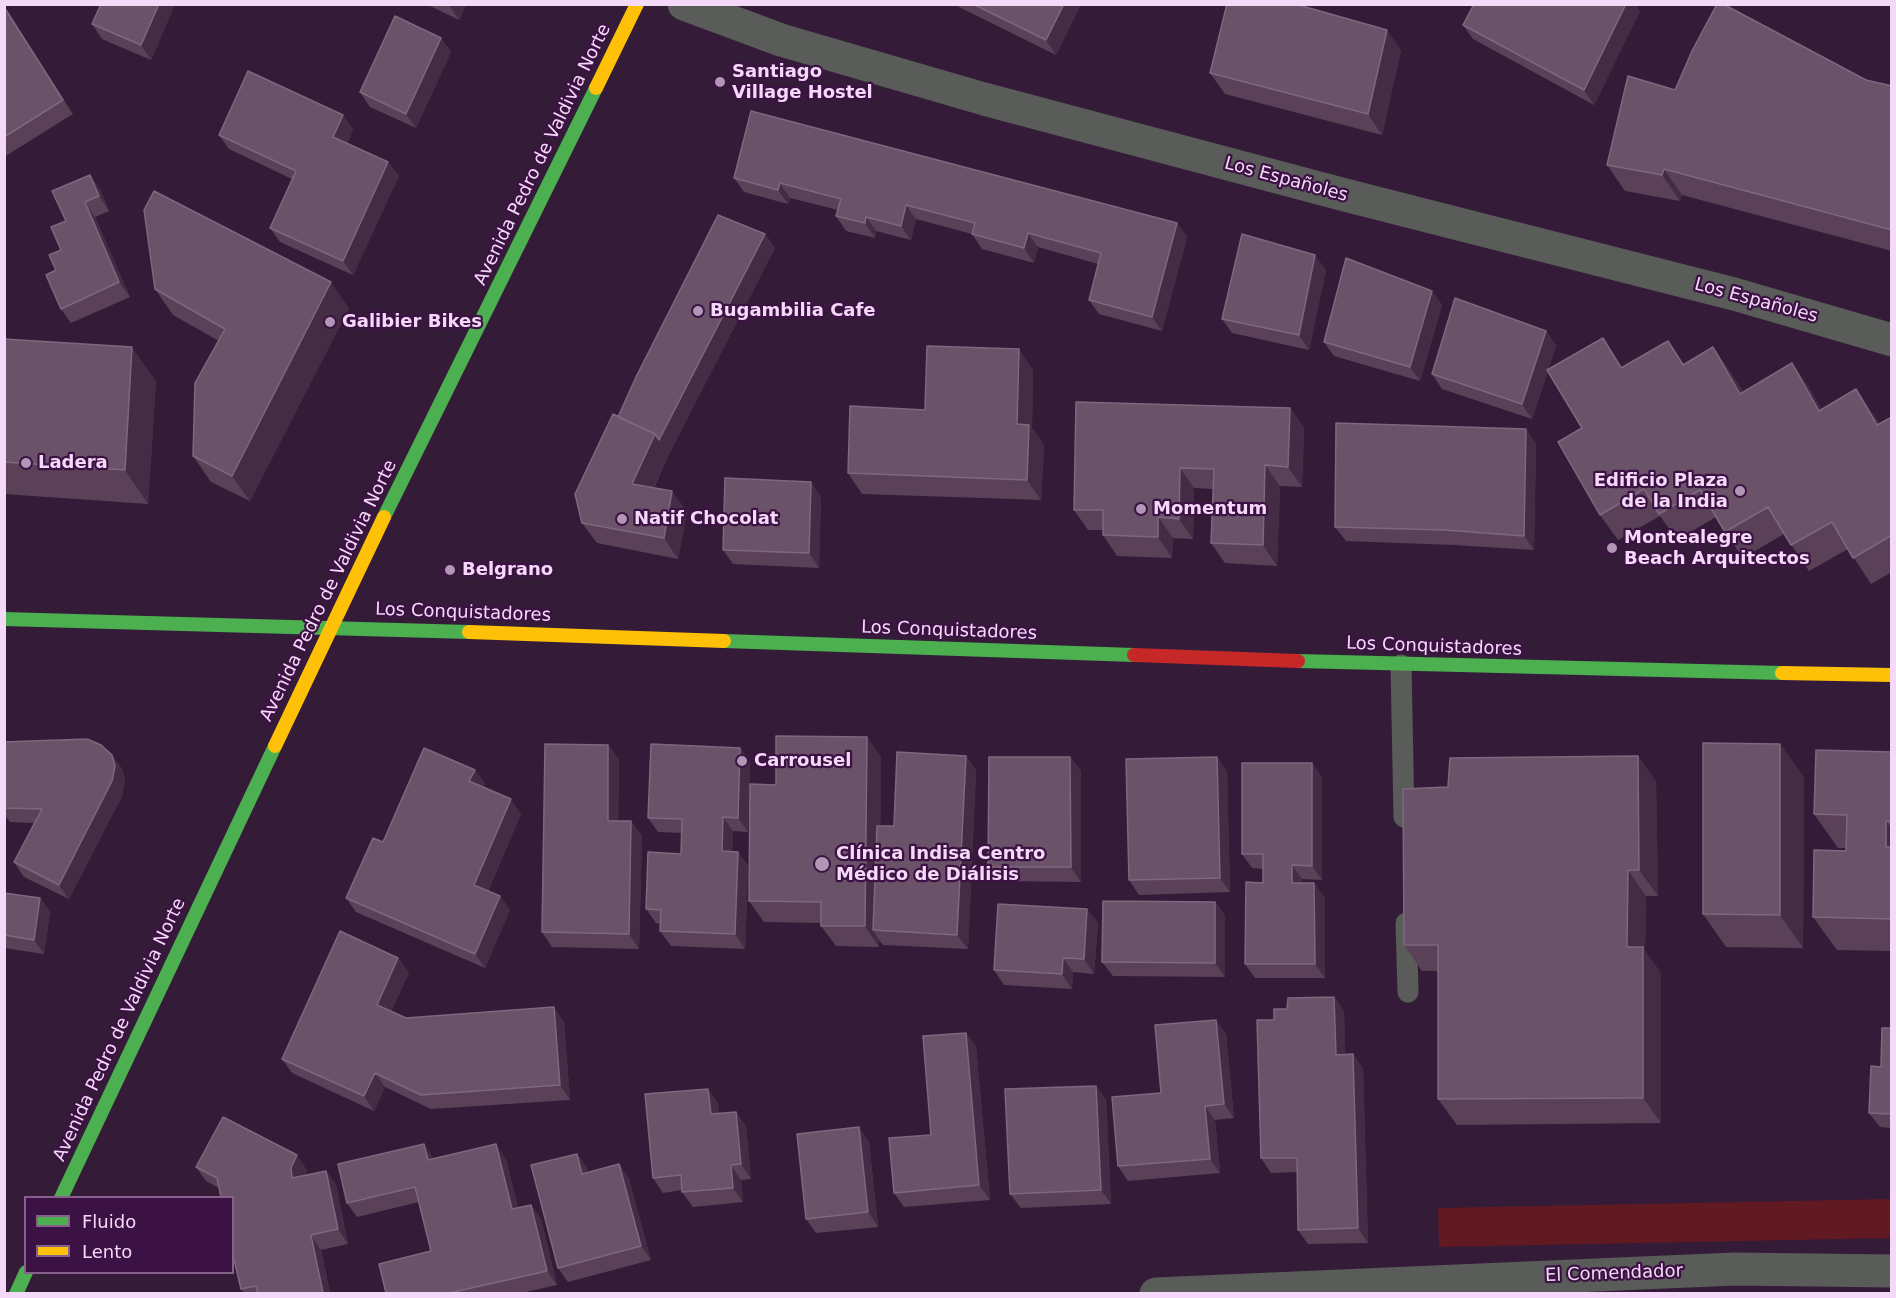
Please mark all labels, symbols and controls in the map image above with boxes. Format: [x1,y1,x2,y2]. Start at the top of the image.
street label: Avenida Pedro de Valdivia Norte [470,21,616,289]
place label: Santiago Village Hostel [732,61,873,104]
marker: Santiago Village Hostel [713,75,727,89]
street label: Los Españoles [1222,153,1350,207]
street label: Los Españoles [1692,274,1820,328]
place label: Bugambilia Cafe [710,300,876,322]
marker: Bugambilia Cafe [691,304,705,318]
place label: Galibier Bikes [342,311,482,333]
marker: Galibier Bikes [323,315,337,329]
place label: Ladera [38,452,108,474]
marker: Ladera [19,456,33,470]
street label: Avenida Pedro de Valdivia Norte [256,457,402,725]
place label: Edificio Plaza de la India [1594,470,1728,512]
marker: Edificio Plaza de la India [1733,484,1747,498]
place label: Momentum [1153,498,1267,520]
marker: Momentum [1134,502,1148,516]
place label: Natif Chocolat [634,508,778,530]
marker: Natif Chocolat [615,512,629,526]
place label: Montealegre Beach Arquitectos [1624,527,1810,570]
marker: Montealegre Beach Arquitectos [1605,541,1619,555]
place label: Belgrano [462,559,553,581]
marker: Belgrano [443,563,457,577]
street label: Los Conquistadores [375,599,551,627]
street label: Los Conquistadores [861,617,1037,645]
street label: Los Conquistadores [1346,633,1522,661]
place label: Carrousel [754,750,851,772]
marker: Carrousel [735,754,749,768]
place label: Clínica Indisa Centro Médico de Diálisis [836,843,1045,886]
marker: Clínica Indisa Centro Médico de Diálisis [813,855,831,873]
street label: Avenida Pedro de Valdivia Norte [49,895,191,1165]
legend [24,1196,234,1274]
text: Fluido [82,1211,136,1232]
text: Lento [82,1241,132,1262]
street label: El Comendador [1545,1261,1683,1287]

